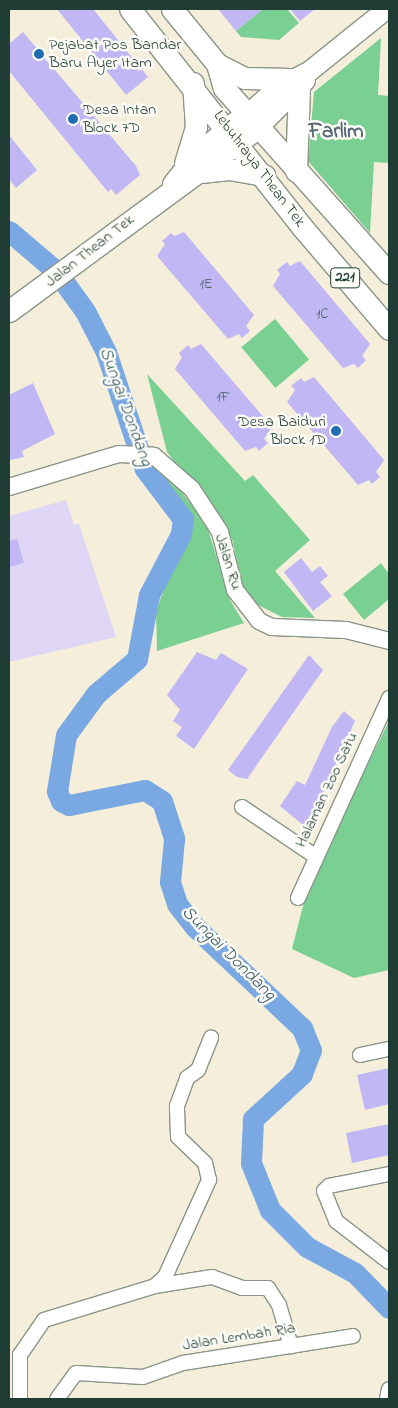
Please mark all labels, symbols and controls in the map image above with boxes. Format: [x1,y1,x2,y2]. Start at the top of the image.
place label: Pejabat Pos Bandar Baru Ayer Itam [49,35,181,73]
marker: Pejabat Pos Bandar Baru Ayer Itam [33,48,45,60]
place label: Desa Intan Block 7D [83,100,156,138]
street label: Lebuhraya Thean Tek [209,107,309,231]
marker: Desa Intan Block 7D [67,113,79,125]
district label: Farlim [308,119,364,145]
street label: Jalan Thean Tek [42,210,138,292]
road number: 221 [330,266,360,290]
house number: 1E [200,277,212,293]
house number: 1C [316,307,328,323]
water label: Sungai Dondang [94,345,156,469]
house number: 1F [216,390,230,406]
place label: Desa Baiduri Block 1D [238,412,326,450]
marker: Desa Baiduri Block 1D [330,425,342,437]
street label: Jalan Ru [210,532,246,592]
street label: Halaman Zoo Satu [292,729,362,851]
water label: Sungai Dondang [176,902,280,1006]
street label: Jalan Lembah Ria [181,1319,297,1355]

